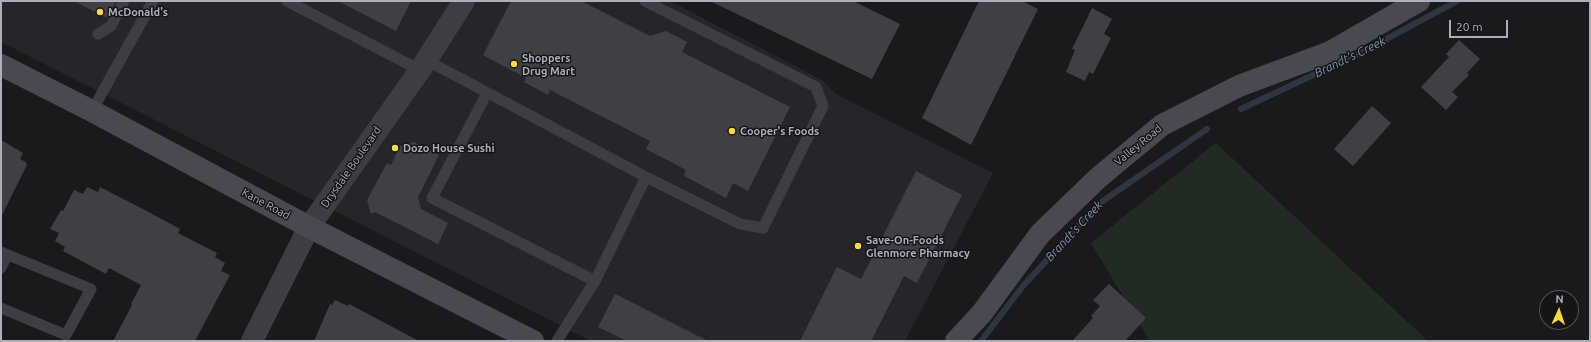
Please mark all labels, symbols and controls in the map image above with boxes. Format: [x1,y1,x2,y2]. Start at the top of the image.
place label: McDonald's [108,5,168,19]
marker: McDonald's [95,7,105,17]
scale bar [1451,12,1510,38]
text: 20 m [1456,20,1483,33]
water label: Brandt's Creek [1312,34,1388,80]
place label: Shoppers Drug Mart [522,51,575,77]
marker: Shoppers Drug Mart [509,59,519,69]
street label: Valley Road [1112,122,1164,168]
street label: Drysdale Boulevard [318,124,384,210]
place label: Cooper's Foods [740,124,819,138]
marker: Cooper's Foods [727,126,737,136]
place label: Dozo House Sushi [403,141,495,155]
marker: Dozo House Sushi [390,143,400,153]
street label: Kane Road [240,186,292,222]
water label: Brandt's Creek [1042,198,1106,264]
place label: Save-On-Foods Glenmore Pharmacy [866,233,970,259]
marker: Save-On-Foods Glenmore Pharmacy [853,241,863,251]
north arrow [1539,290,1579,330]
text: N [1555,293,1564,305]

